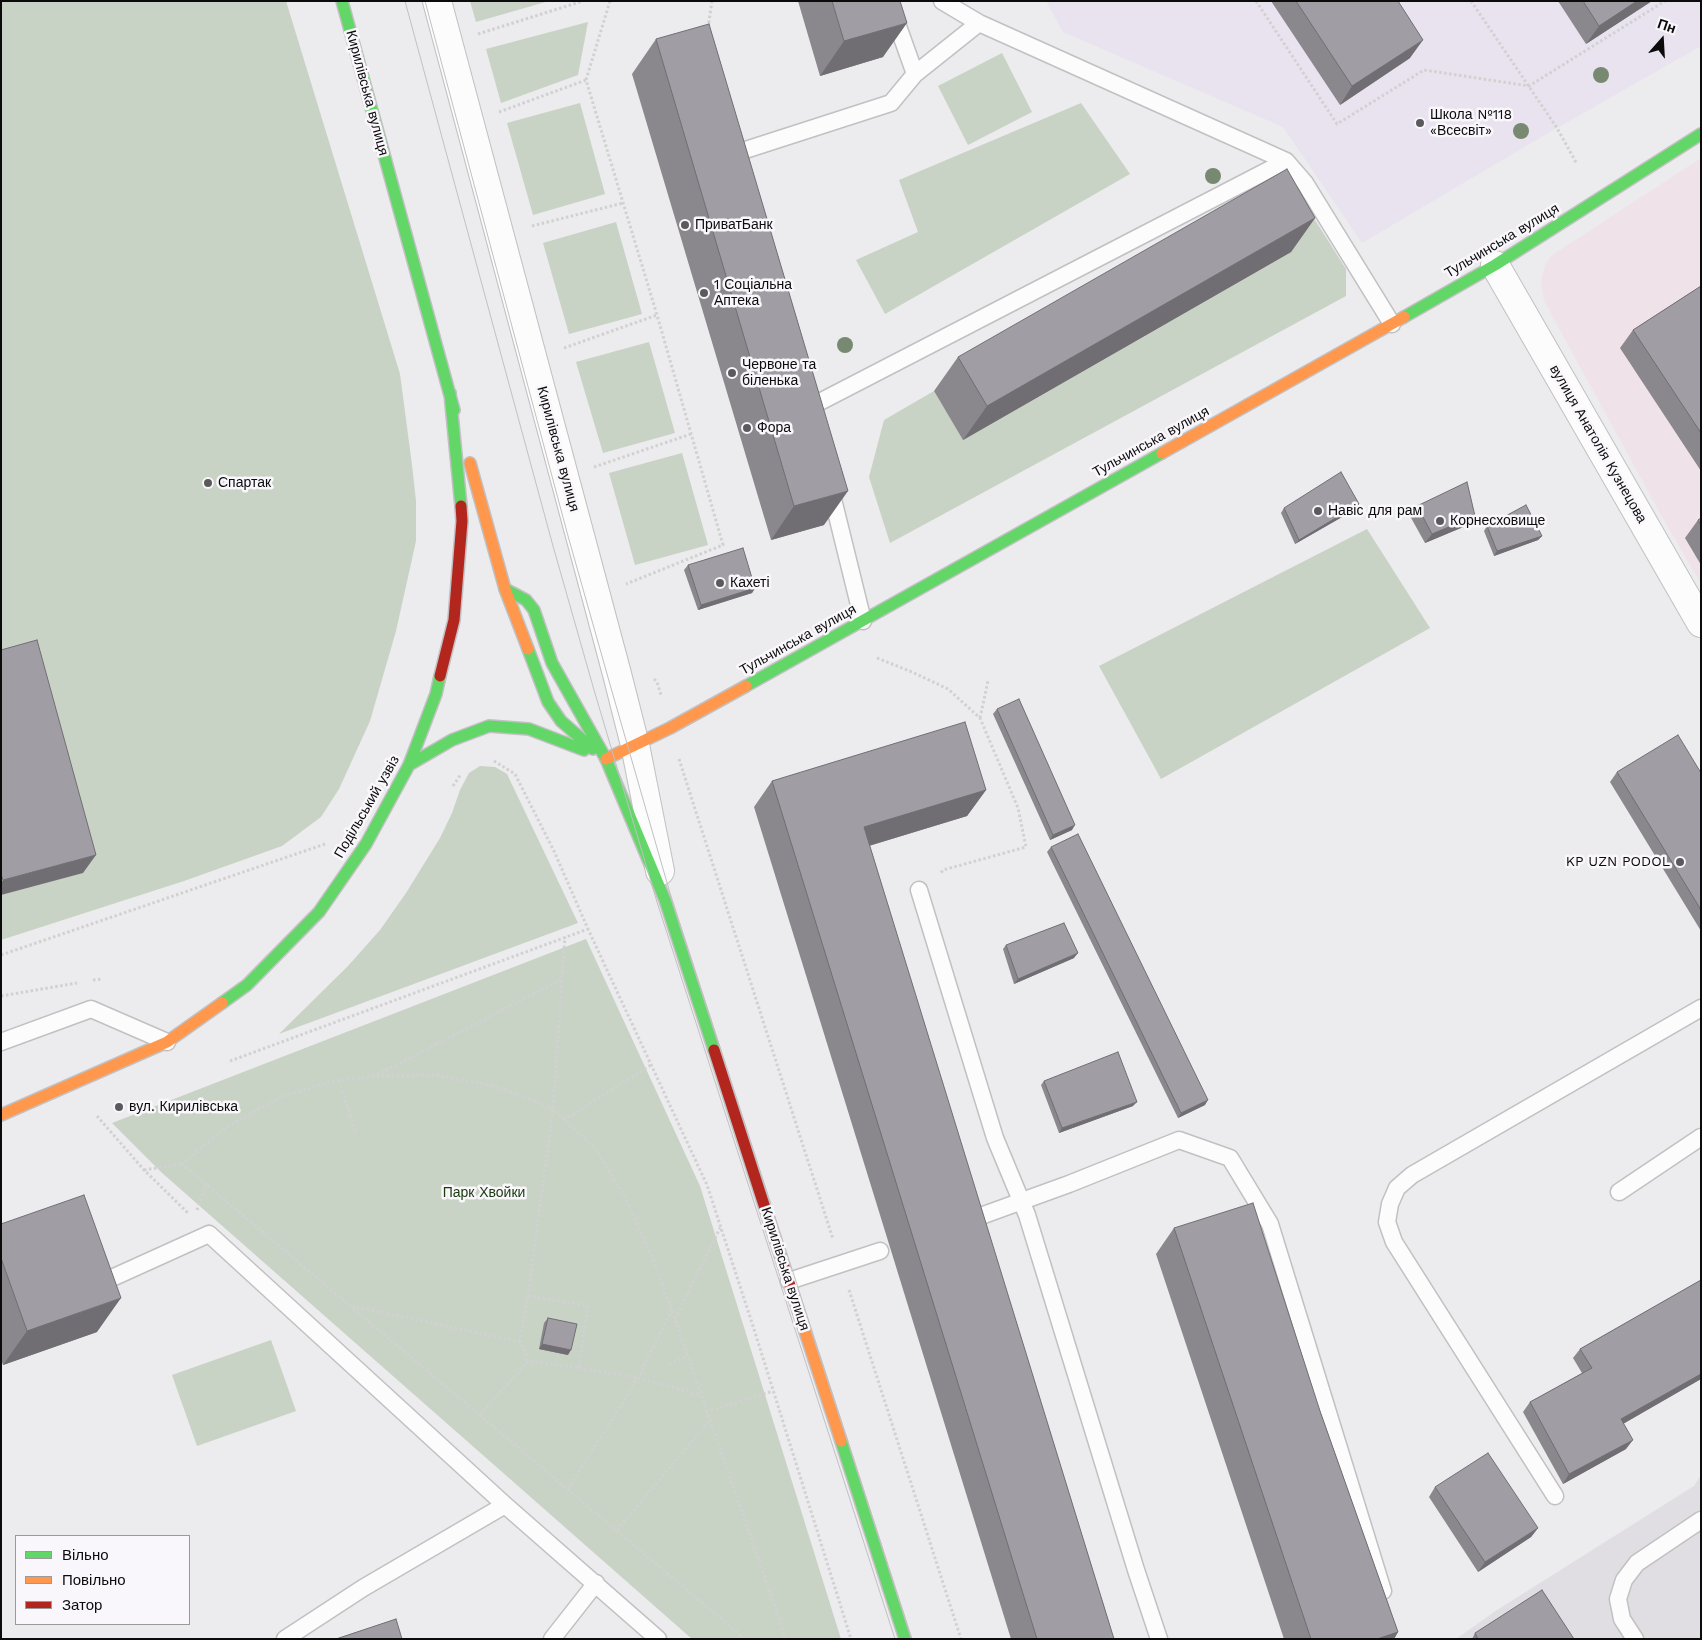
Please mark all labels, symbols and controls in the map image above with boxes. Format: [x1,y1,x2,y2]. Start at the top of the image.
north arrow [1637,15,1687,65]
text: Пн [1656,15,1678,36]
street label: Кирилівська вулиця [342,29,392,157]
place label: Школа №118 «Всесвіт» [1430,107,1512,140]
marker: Школа №118 «Всесвіт» [1414,117,1426,129]
street label: Тульчинська вулиця [1442,200,1562,282]
place label: ПриватБанк [695,217,773,233]
marker: ПриватБанк [679,219,691,231]
place label: 1 Соціальна Аптека [714,277,792,310]
marker: 1 Соціальна Аптека [698,287,710,299]
place label: Червоне та біленька [742,357,816,390]
street label: вулиця Анатолія Кузнецова [1546,362,1650,526]
marker: Червоне та біленька [726,367,738,379]
street label: Кирилівська вулиця [533,385,583,513]
street label: Тульчинська вулиця [1090,403,1212,481]
place label: Фора [757,420,791,436]
marker: Фора [741,422,753,434]
place label: Спартак [218,475,271,491]
marker: Спартак [202,477,214,489]
place label: Навіс для рам [1328,503,1422,519]
marker: Навіс для рам [1312,505,1324,517]
place label: Корнесховище [1450,513,1545,529]
marker: Корнесховище [1434,515,1446,527]
place label: Кахеті [730,575,770,591]
marker: Кахеті [714,577,726,589]
street label: Тульчинська вулиця [737,601,859,679]
street label: Подільський узвіз [331,753,403,861]
place label: KP UZN PODOL [1566,854,1670,870]
marker: KP UZN PODOL [1674,856,1686,868]
place label: вул. Кирилівська [129,1099,238,1115]
marker: вул. Кирилівська [113,1101,125,1113]
park label: Парк Хвойки [443,1185,525,1201]
street label: Кирилівська вулиця [757,1205,813,1333]
legend [15,1535,190,1625]
text: Вільно [62,1546,109,1564]
text: Повільно [62,1571,126,1589]
text: Затор [62,1596,102,1614]

